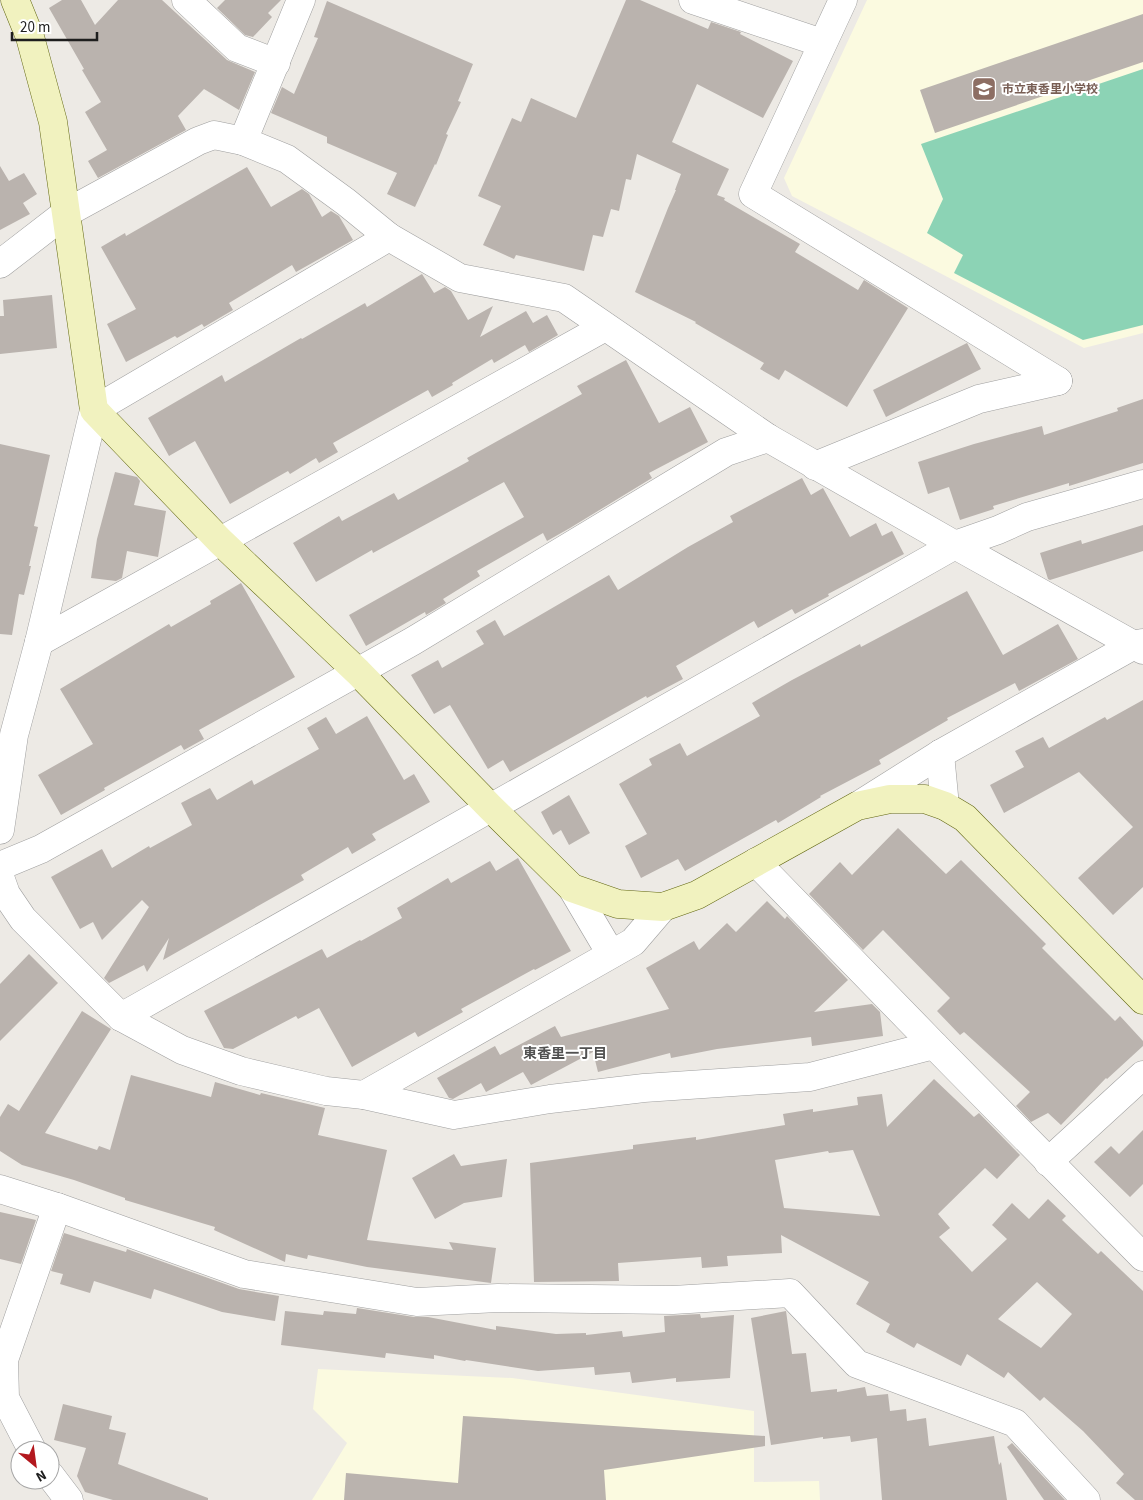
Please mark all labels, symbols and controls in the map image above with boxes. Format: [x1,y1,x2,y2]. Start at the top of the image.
scale bar [12,10,98,42]
text: 20 m [20,17,50,38]
school or university icon: 市立東香里小学校 [971,76,997,102]
place label: 市立東香里小学校 [1002,81,1098,98]
district label: 東香里一丁目 [523,1044,607,1064]
north arrow [10,1440,60,1490]
text: N [32,1464,50,1486]

